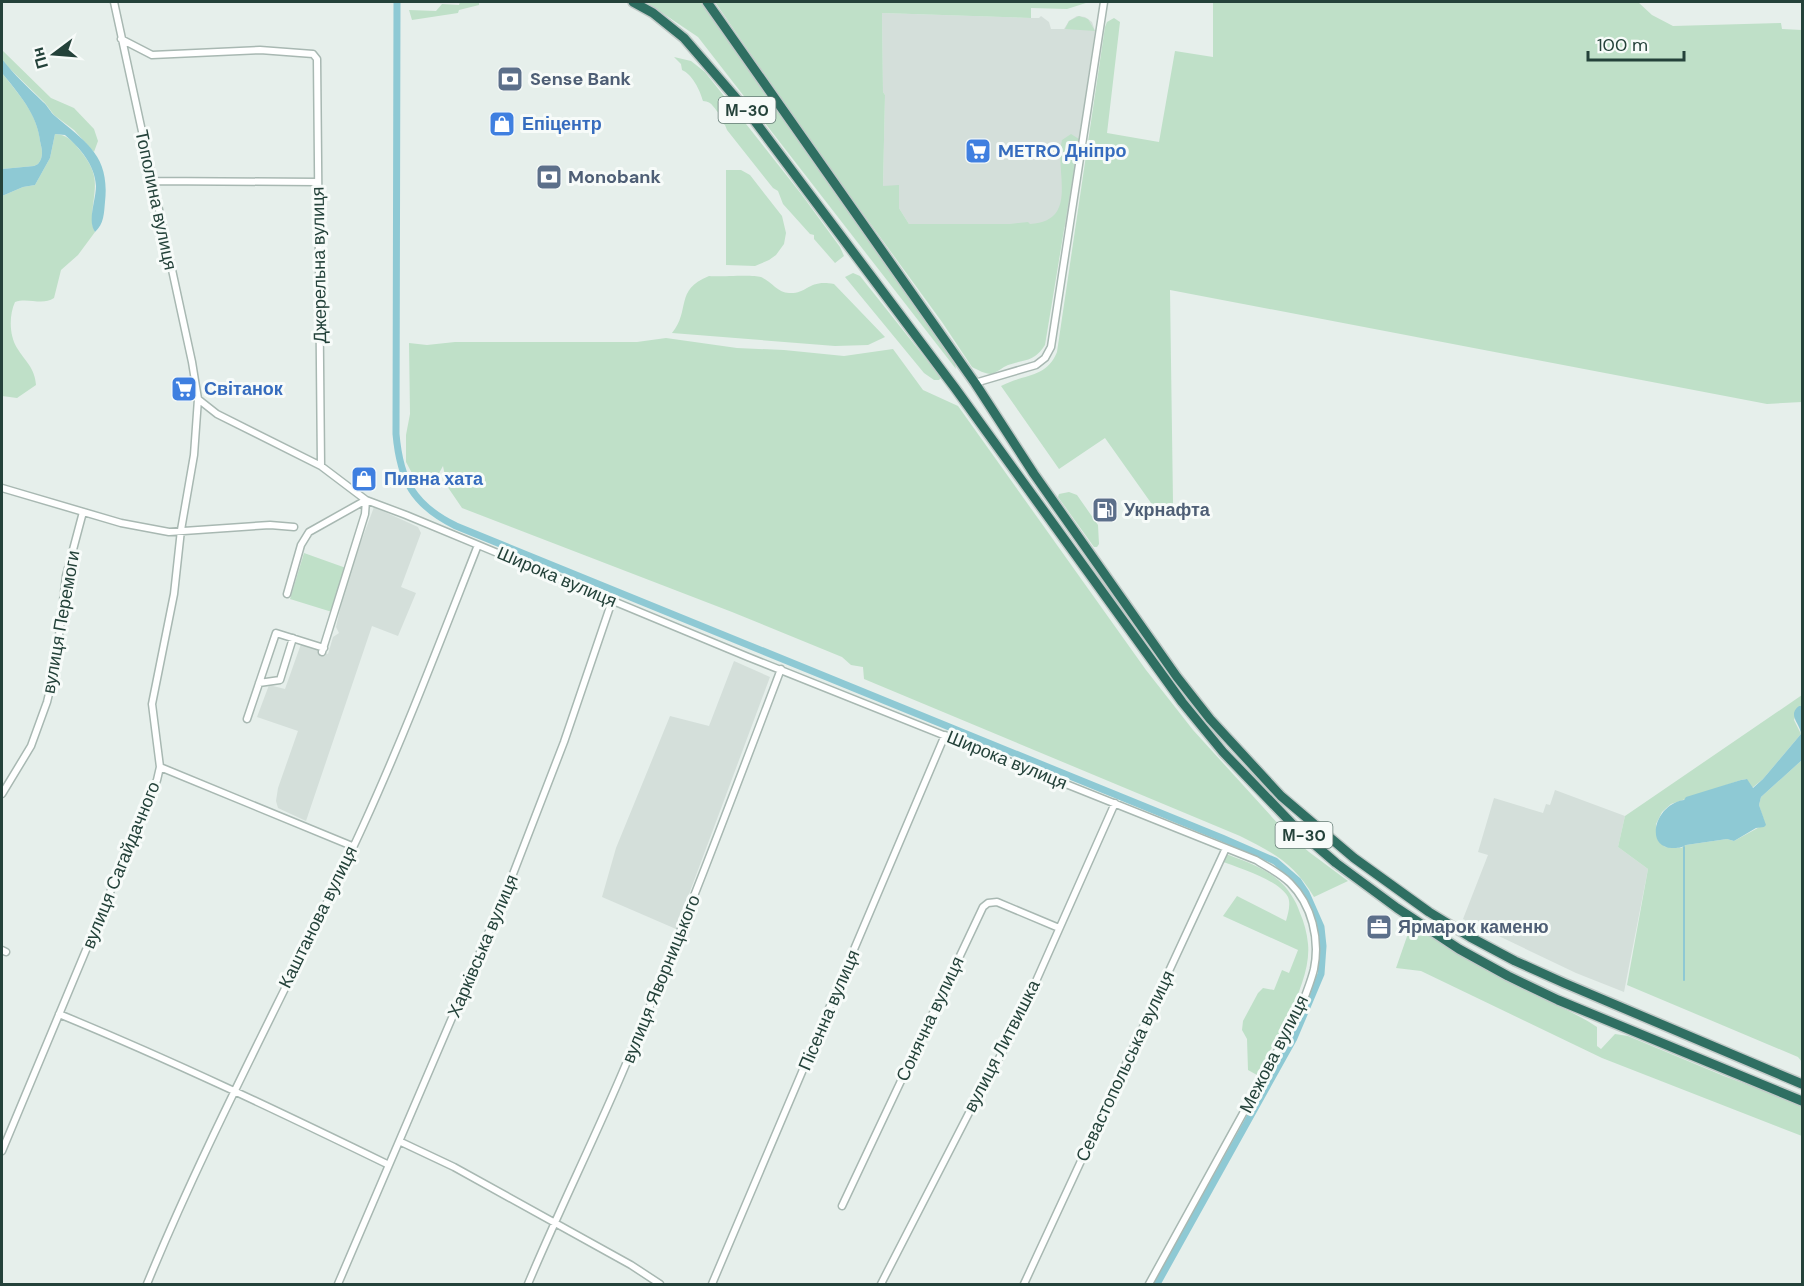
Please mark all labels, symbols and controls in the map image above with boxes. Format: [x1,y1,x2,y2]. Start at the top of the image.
north arrow [24,24,84,84]
scale bar [1588,24,1684,62]
text: 100 m [1597,33,1648,57]
text: Пн [27,45,53,71]
bank icon: Sense Bank [495,64,525,94]
place label: Sense Bank [530,67,632,91]
road number: М-30 [718,97,776,123]
shop icon: Епіцентр [487,109,517,139]
place label: Епіцентр [522,112,602,136]
street label: Тополина вулиця [129,128,183,272]
supermarket icon: METRO Дніпро [963,136,993,166]
place label: METRO Дніпро [998,139,1126,163]
bank icon: Monobank [534,162,564,192]
place label: Monobank [568,165,661,189]
street label: Джерельна вулиця [306,186,332,344]
supermarket icon: Світанок [169,374,199,404]
place label: Світанок [204,377,284,401]
shop icon: Пивна хата [349,464,379,494]
place label: Пивна хата [384,467,484,491]
fuel station icon: Укрнафта [1090,495,1120,525]
place label: Укрнафта [1124,498,1211,522]
street label: Широка вулиця [493,541,621,613]
street label: вулиця Перемоги [37,548,85,696]
street label: Широка вулиця [943,725,1071,795]
street label: вулиця Сагайдачного [76,778,166,952]
road number: М-30 [1276,822,1332,848]
street label: Каштанова вулиця [273,842,363,992]
street label: Харківська вулиця [442,871,524,1021]
street label: вулиця Яворницького [616,891,706,1067]
office icon: Ярмарок каменю [1364,912,1394,942]
place label: Ярмарок каменю [1398,915,1549,939]
street label: Пісенна вулиця [793,946,865,1074]
street label: Сонячна вулиця [891,953,969,1085]
street label: Севастопольська вулиця [1070,966,1180,1166]
street label: вулиця Литвишка [958,975,1046,1116]
street label: Межова вулиця [1234,991,1314,1117]

